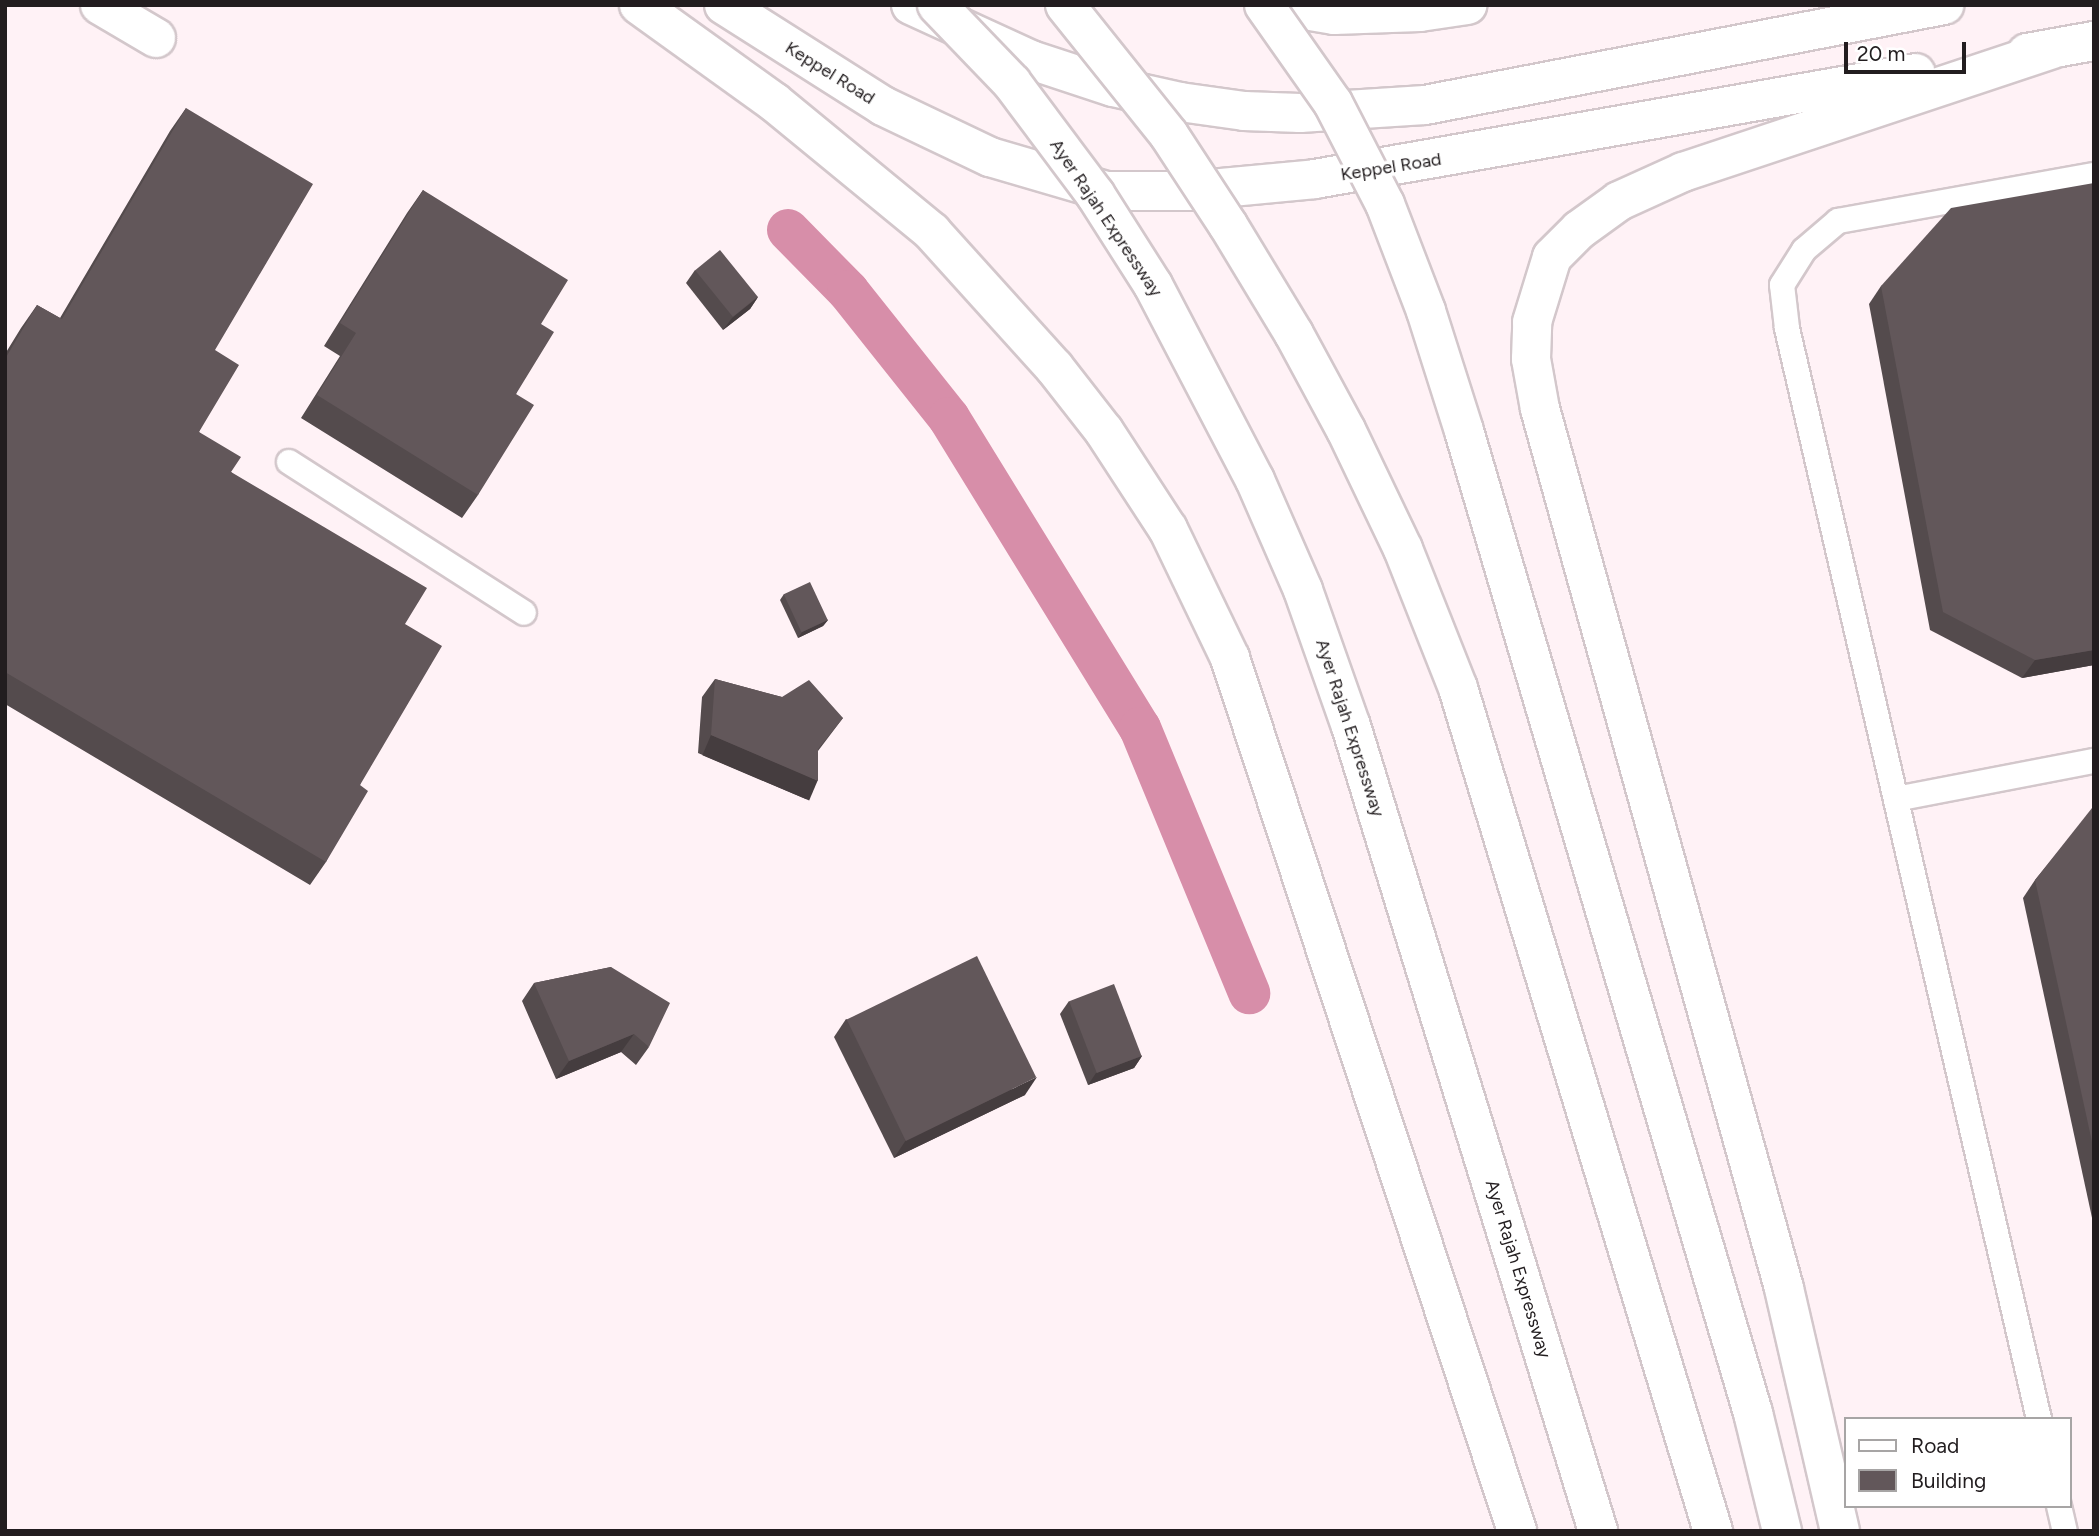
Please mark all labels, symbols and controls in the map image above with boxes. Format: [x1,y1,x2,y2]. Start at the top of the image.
scale bar [1847,28,1969,72]
street label: Keppel Road [781,37,879,109]
text: 20 m [1857,41,1905,66]
street label: Ayer Rajah Expressway [1045,135,1167,301]
street label: Keppel Road [1339,148,1443,186]
street label: Ayer Rajah Expressway [1311,636,1389,820]
street label: Ayer Rajah Expressway [1481,1177,1555,1361]
legend [1843,1417,2071,1508]
text: Road [1911,1433,1959,1458]
text: Building [1911,1468,1986,1493]

